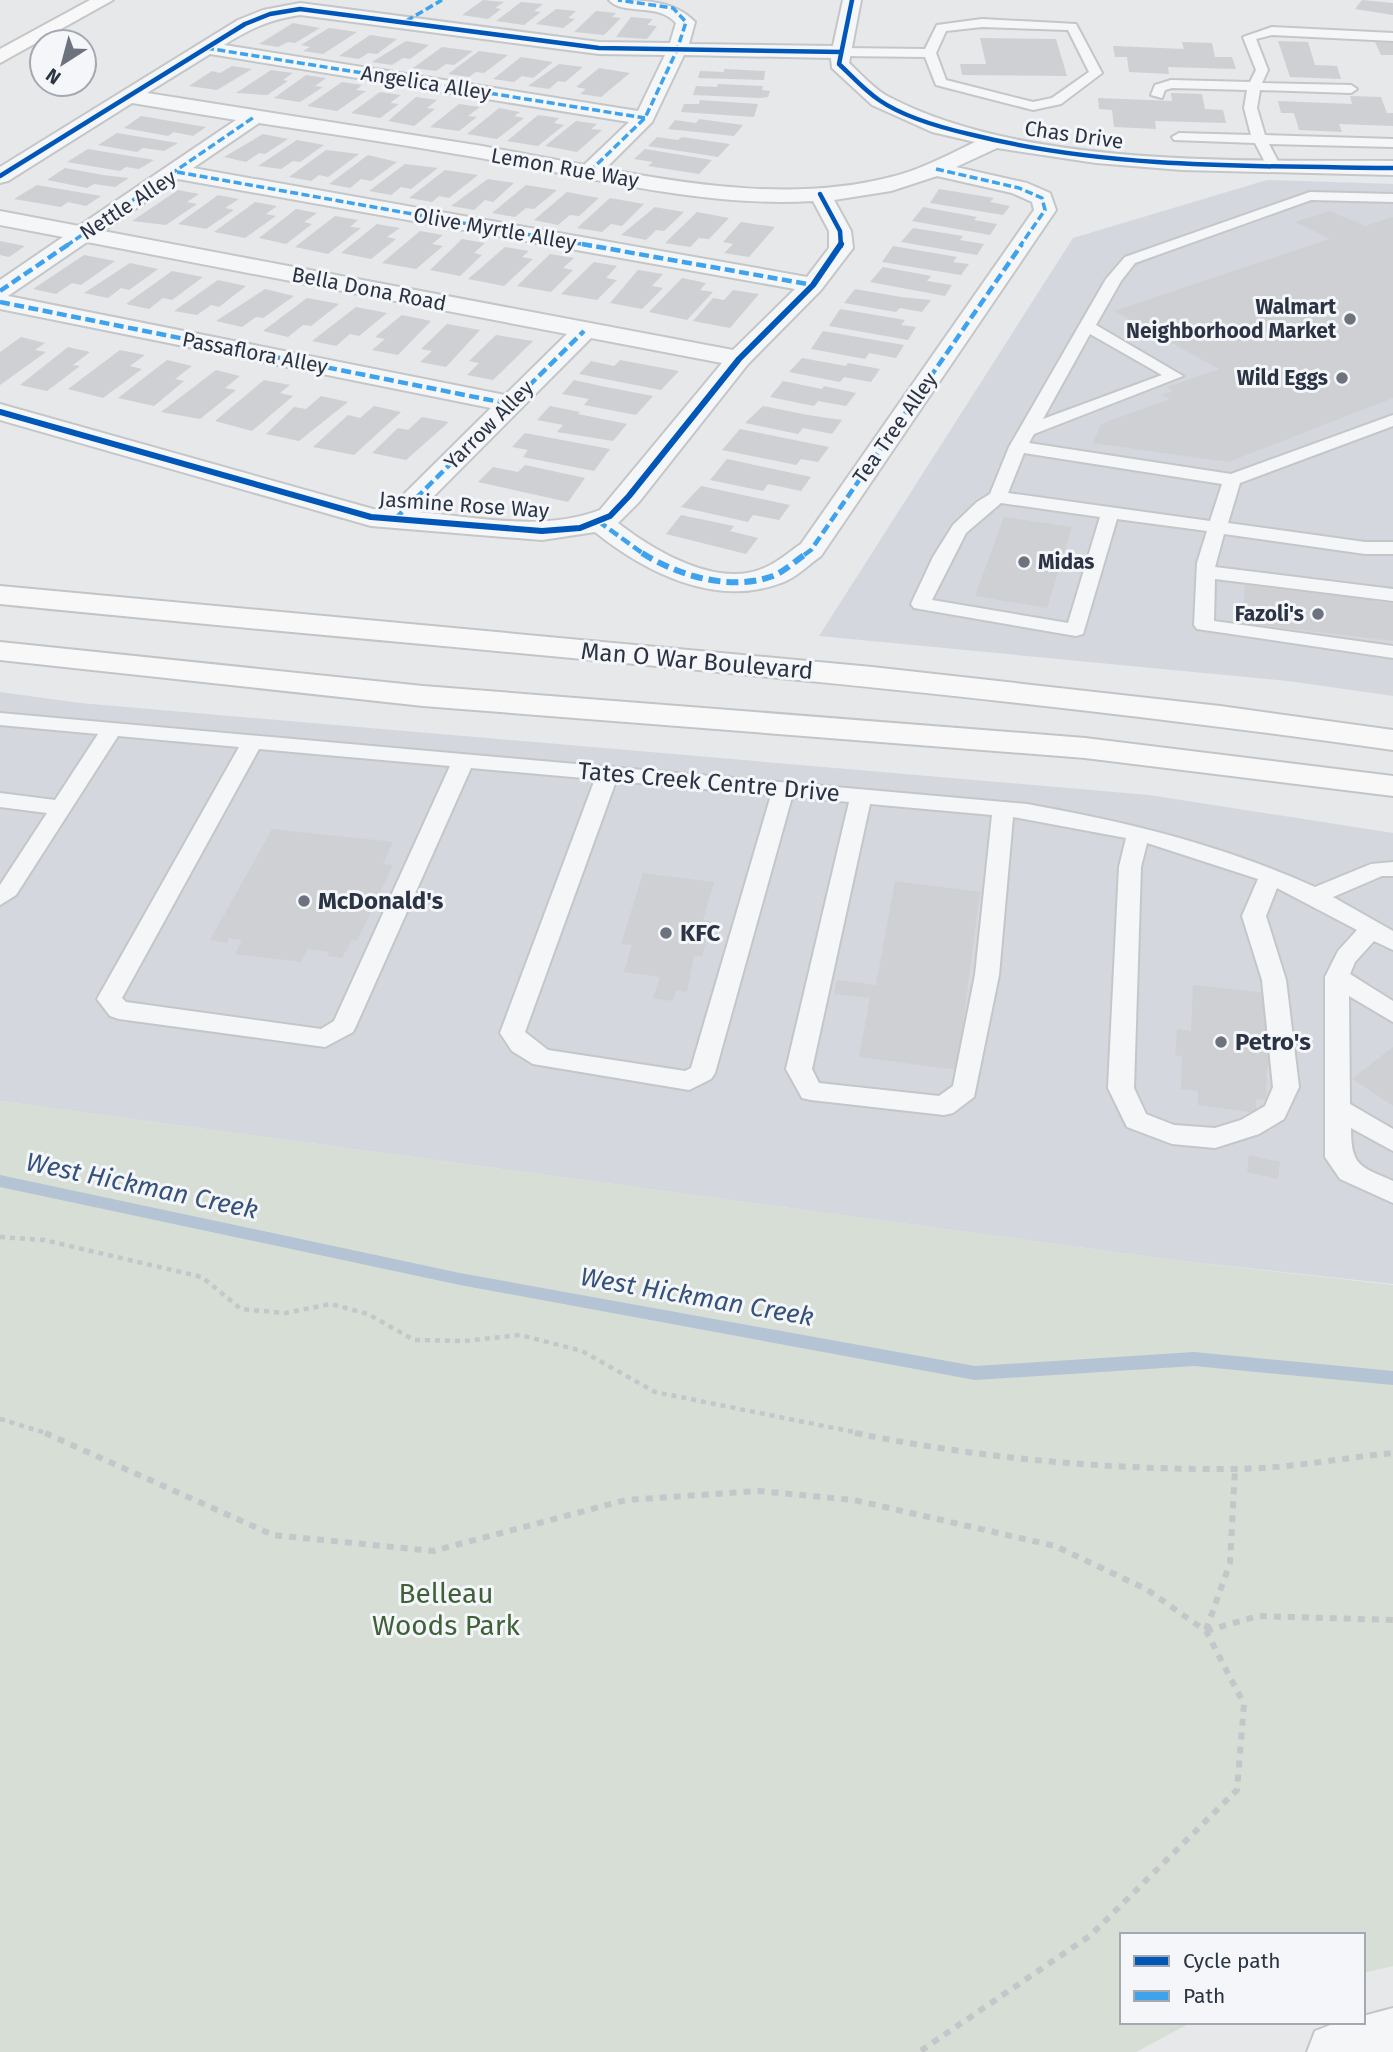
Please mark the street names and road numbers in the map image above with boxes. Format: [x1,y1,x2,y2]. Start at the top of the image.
street label: Angelica Alley [359,60,493,106]
street label: Chas Drive [1023,115,1125,155]
street label: Lemon Rue Way [489,142,642,194]
street label: Nettle Alley [75,164,182,246]
street label: Olive Myrtle Alley [411,202,579,256]
street label: Bella Dona Road [290,261,448,317]
street label: Passaflora Alley [180,326,331,380]
street label: Tea Tree Alley [847,367,943,489]
street label: Yarrow Alley [439,374,540,475]
street label: Jasmine Rose Way [378,486,551,524]
street label: Man O War Boulevard [580,637,814,685]
street label: Tates Creek Centre Drive [577,757,841,807]

